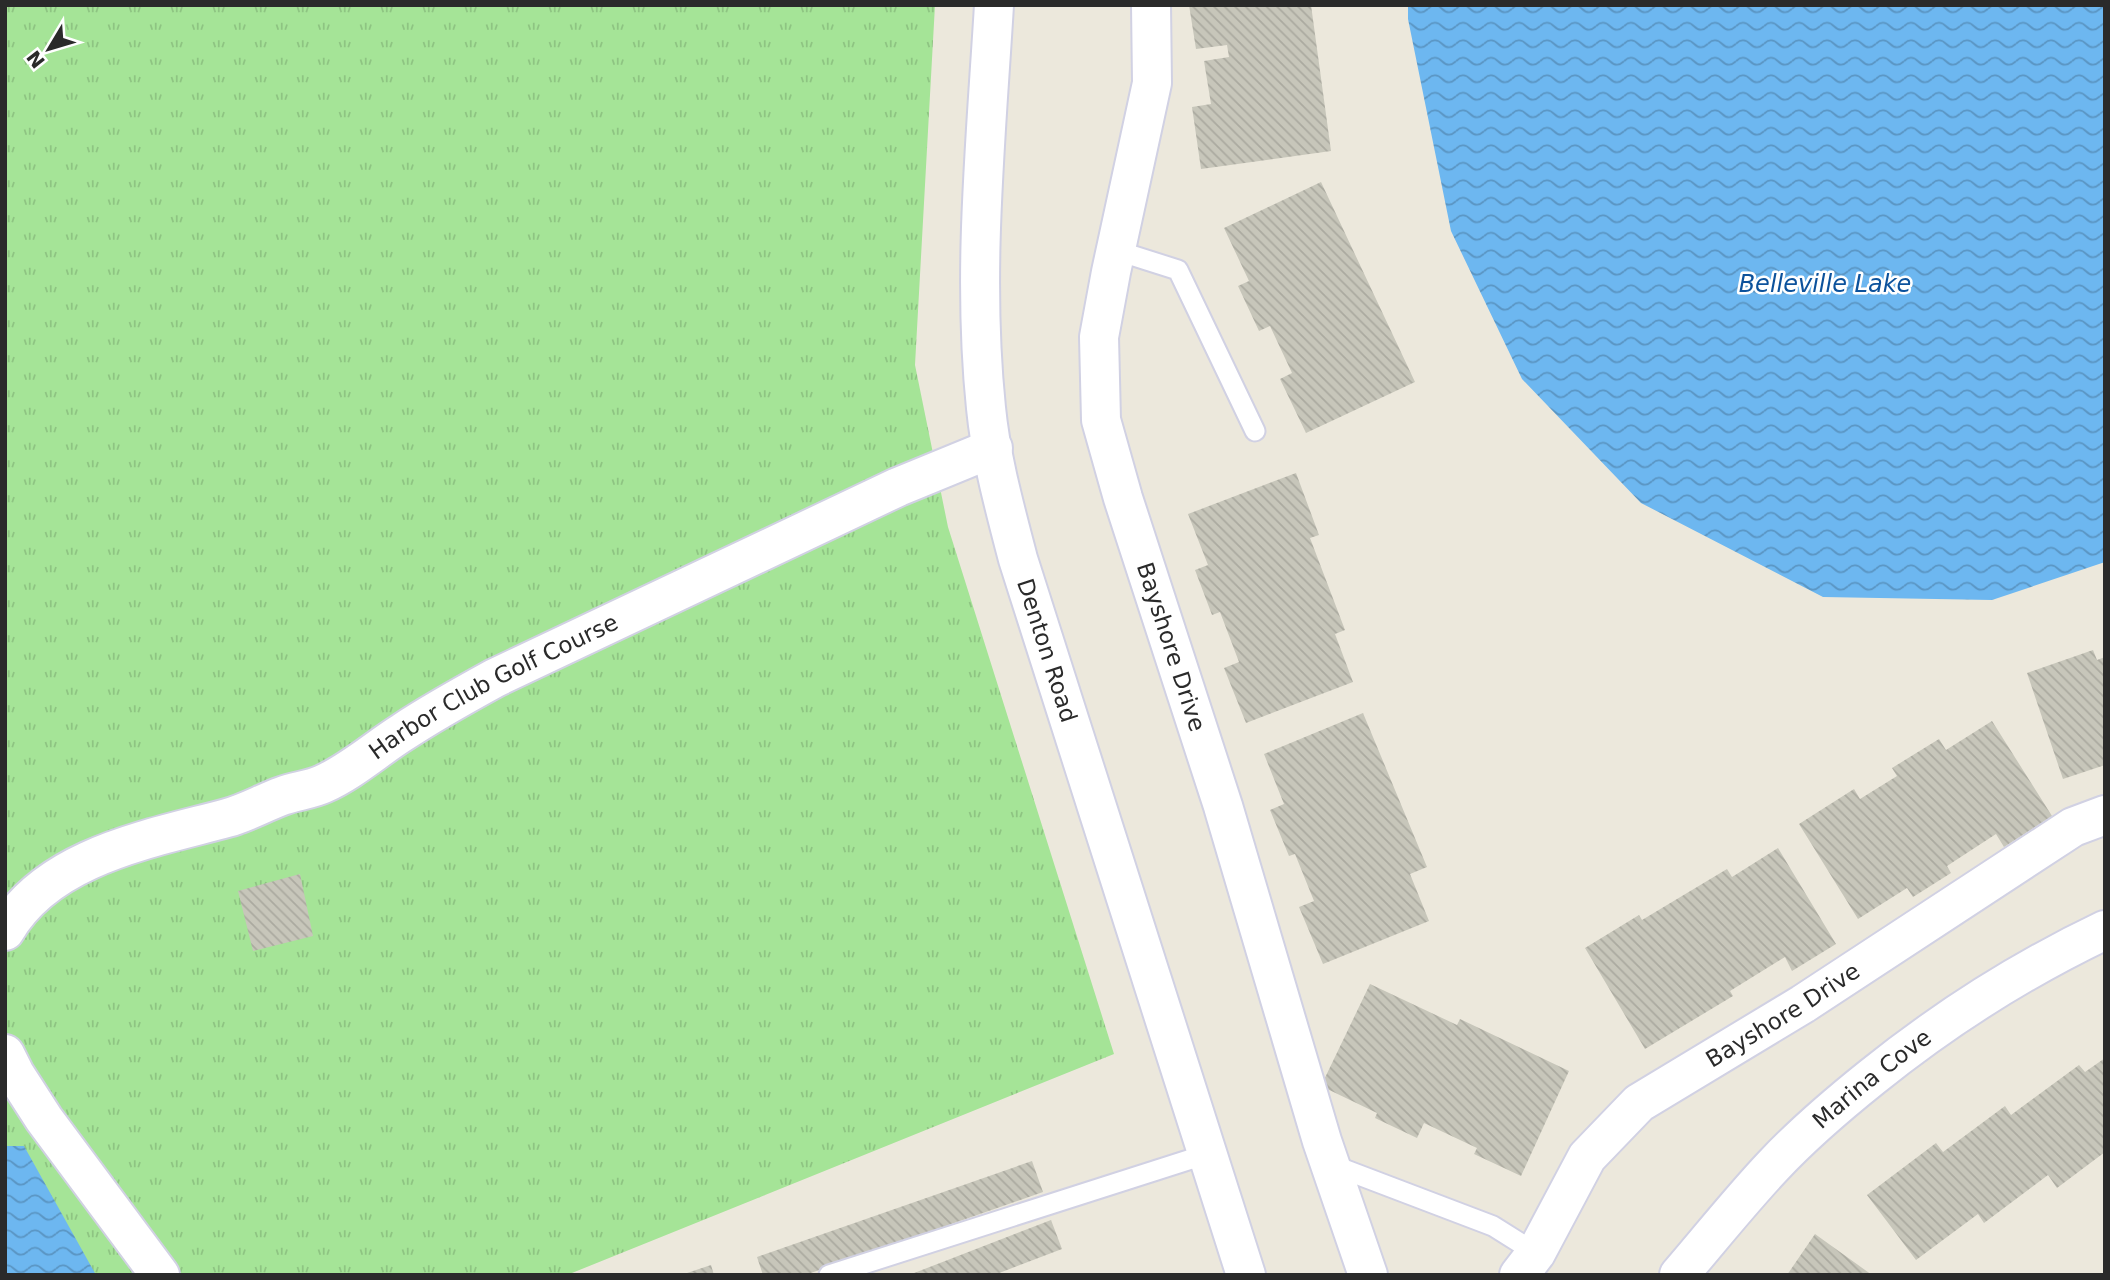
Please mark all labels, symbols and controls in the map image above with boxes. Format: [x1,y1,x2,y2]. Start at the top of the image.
north arrow [14,14,84,84]
text: N [22,46,49,73]
water label: Belleville Lake [1739,270,1911,298]
street label: Bayshore Drive [1132,559,1211,734]
street label: Denton Road [1012,575,1082,725]
street label: Harbor Club Golf Course [364,609,622,764]
street label: Bayshore Drive [1701,958,1864,1072]
street label: Marina Cove [1807,1024,1936,1134]

